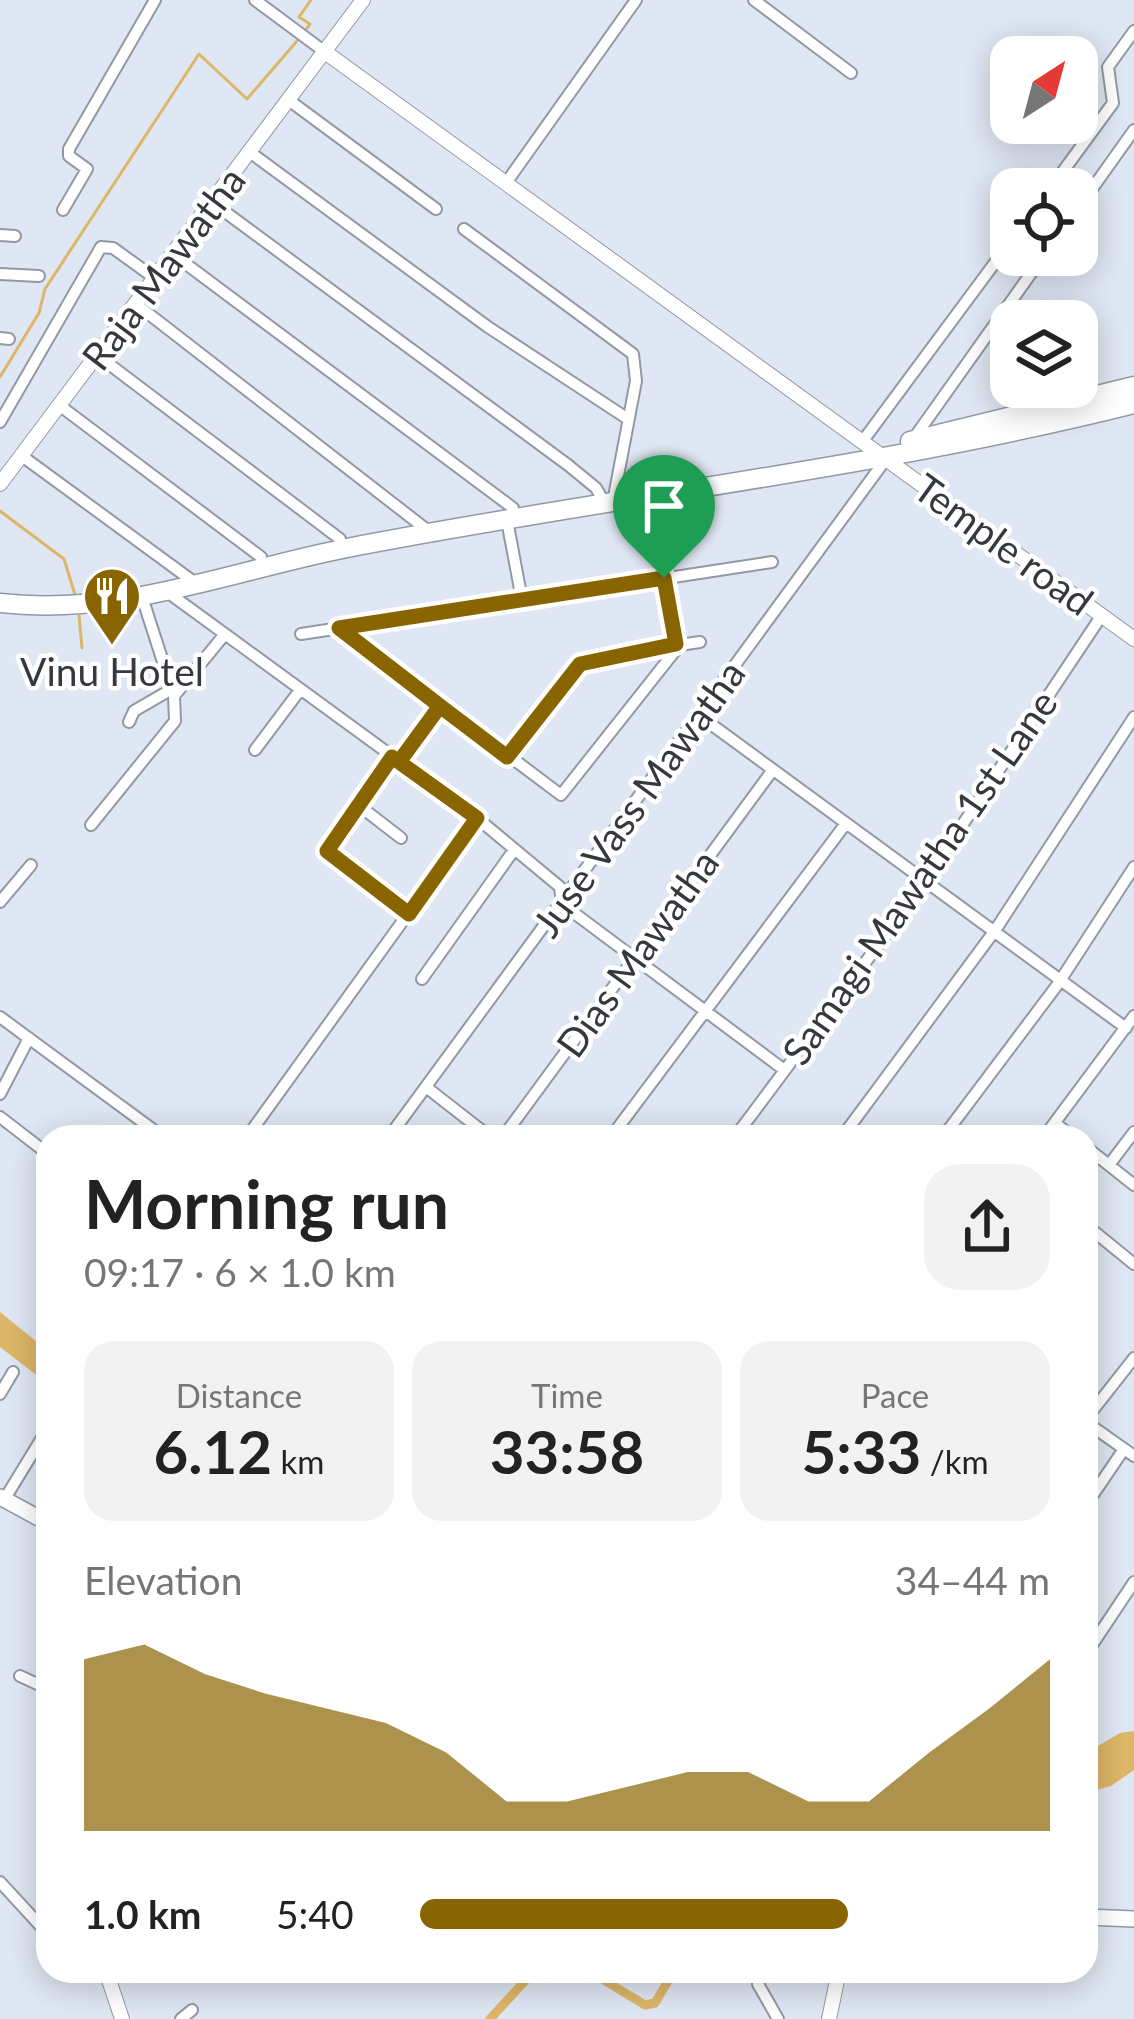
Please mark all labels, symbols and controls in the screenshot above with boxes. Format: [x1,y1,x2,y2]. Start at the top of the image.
north arrow [990,36,1098,144]
map controls [990,36,1098,408]
street label: Raja Mawatha [72,158,254,378]
button: locate [990,168,1098,276]
button: layers [990,300,1098,408]
pin [613,455,715,578]
street label: Temple road [906,464,1102,624]
icon: arrive [631,473,697,539]
restaurant icon: Vinu Hotel [81,565,143,647]
place label: Vinu Hotel [20,648,204,694]
street label: Juse Vass Mawatha [522,651,754,945]
street label: Samagi Mawatha 1st Lane [772,681,1066,1073]
street label: Dias Mawatha [547,841,727,1065]
text: Morning run [84,1164,449,1243]
button: share [924,1164,1050,1290]
text: 09:17 · 6 × 1.0 km [84,1249,396,1295]
text: Distance [176,1375,302,1415]
text: Time [531,1375,603,1415]
text: Pace [861,1375,929,1415]
text: 6.12 [153,1415,272,1487]
text: 33:58 [490,1415,644,1487]
text: 5:33 [801,1415,921,1487]
text: km [272,1441,325,1481]
text: /km [921,1441,989,1481]
text: Elevation [84,1557,242,1603]
text: 34–44 m [895,1557,1050,1603]
text: 1.0 km [84,1891,202,1937]
text: 5:40 [276,1891,354,1937]

